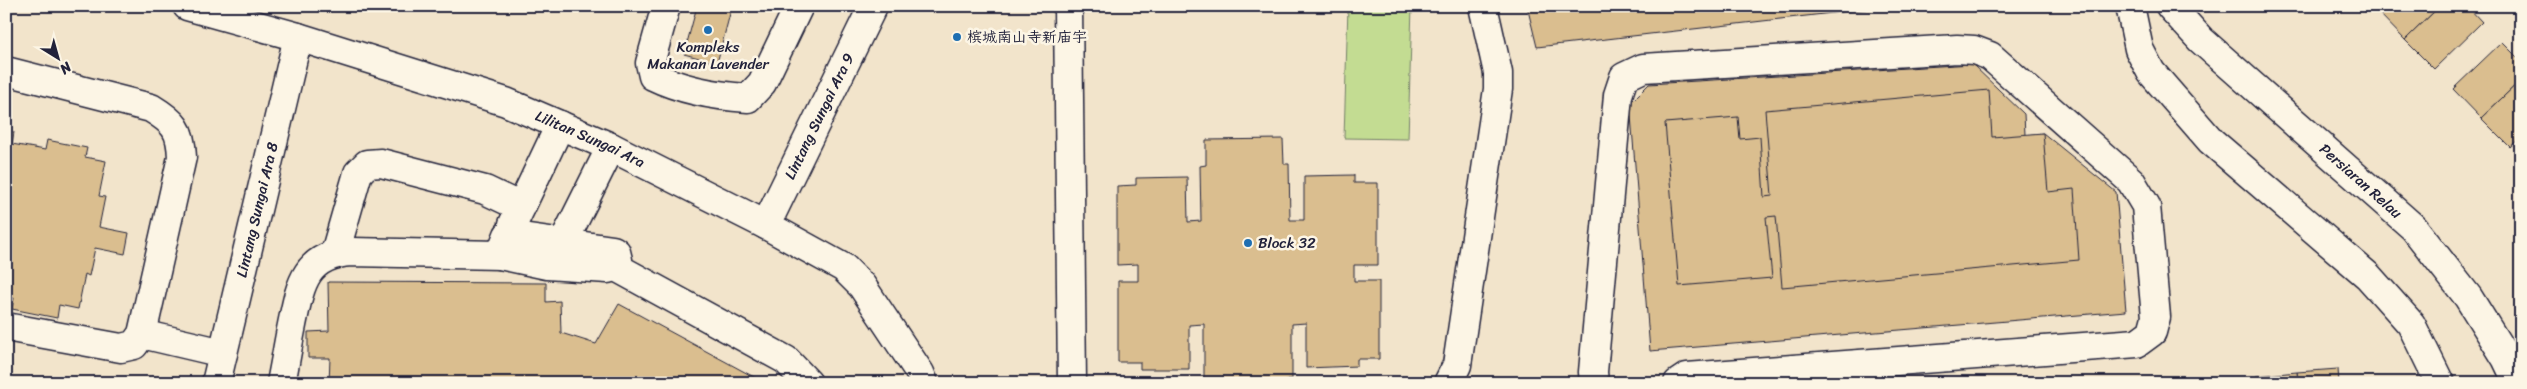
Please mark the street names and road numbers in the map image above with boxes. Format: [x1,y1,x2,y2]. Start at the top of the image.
street label: Lintang Sungai Ara 9 [777,48,861,184]
street label: Lilitan Sungai Ara [531,103,650,175]
street label: Persiaran Relau [2313,137,2408,225]
street label: Lintang Sungai Ara 8 [228,140,286,280]

